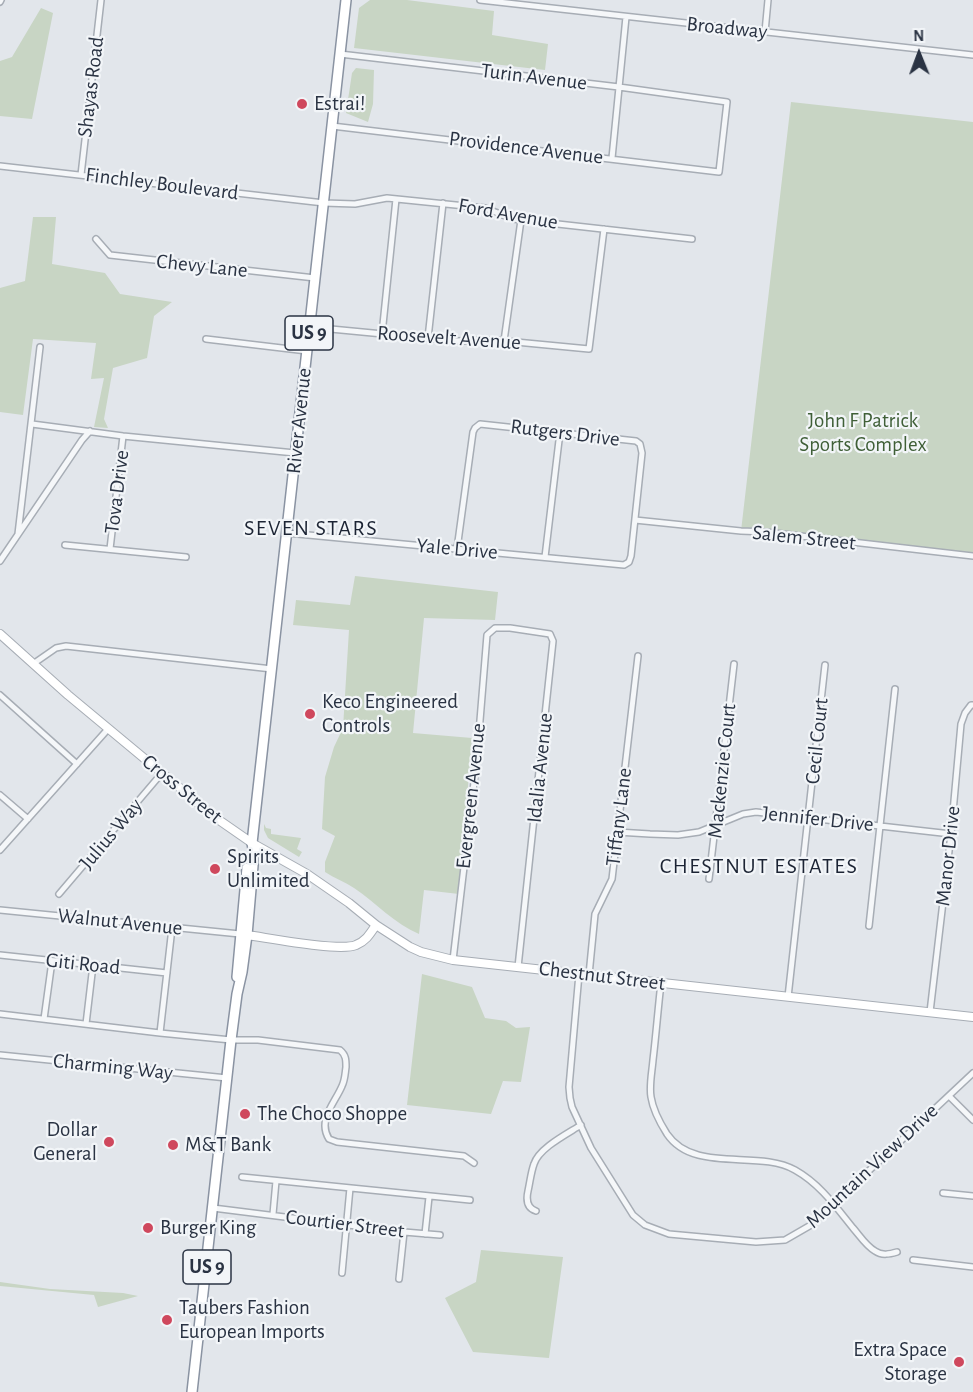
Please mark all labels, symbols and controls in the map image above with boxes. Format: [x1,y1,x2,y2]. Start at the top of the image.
street label: Broadway [685,11,769,45]
north arrow [889,24,949,84]
text: N [913,28,924,44]
street label: Shayas Road [72,35,110,139]
street label: Turin Avenue [480,58,588,96]
place label: Estrai! [314,91,365,117]
marker: Estrai! [295,97,309,111]
street label: Providence Avenue [447,126,605,170]
street label: Finchley Boulevard [84,162,240,206]
street label: Ford Avenue [456,193,560,235]
street label: Chevy Lane [155,249,249,283]
road number: US 9 [285,316,333,350]
street label: Roosevelt Avenue [376,320,522,356]
street label: River Avenue [281,367,317,475]
park label: John F Patrick Sports Complex [799,408,927,458]
street label: Rutgers Drive [509,414,621,452]
street label: Tova Drive [99,449,135,535]
district label: SEVEN STARS [244,515,378,541]
street label: Salem Street [751,520,857,556]
street label: Yale Drive [415,533,499,565]
place label: Keco Engineered Controls [322,689,458,739]
street label: Cecil Court [800,697,834,785]
street label: Mackenzie Court [702,702,742,840]
marker: Keco Engineered Controls [303,707,317,721]
street label: Idalia Avenue [522,712,558,824]
street label: Evergreen Avenue [451,722,491,870]
street label: Cross Street [137,749,227,829]
street label: Tiffany Lane [600,766,638,868]
street label: Julius Way [74,793,148,875]
street label: Jennifer Drive [761,801,875,837]
street label: Manor Drive [930,805,966,907]
place label: Spirits Unlimited [227,844,310,894]
district label: CHESTNUT ESTATES [660,853,858,879]
marker: Spirits Unlimited [208,862,222,876]
street label: Walnut Avenue [56,903,184,941]
street label: Giti Road [45,948,121,980]
street label: Chestnut Street [537,956,667,996]
street label: Charming Way [52,1048,174,1086]
street label: Mountain View Drive [801,1098,943,1234]
place label: The Choco Shoppe [257,1101,407,1127]
marker: The Choco Shoppe [238,1107,252,1121]
place label: Dollar General [33,1117,97,1167]
place label: M&T Bank [185,1132,271,1158]
marker: Dollar General [102,1135,116,1149]
marker: M&T Bank [166,1138,180,1152]
street label: Courtier Street [284,1204,406,1244]
place label: Burger King [160,1215,256,1241]
marker: Burger King [141,1221,155,1235]
road number: US 9 [183,1250,231,1284]
place label: Taubers Fashion European Imports [179,1295,325,1345]
marker: Taubers Fashion European Imports [160,1313,174,1327]
place label: Extra Space Storage [853,1337,947,1387]
marker: Extra Space Storage [952,1355,966,1369]

